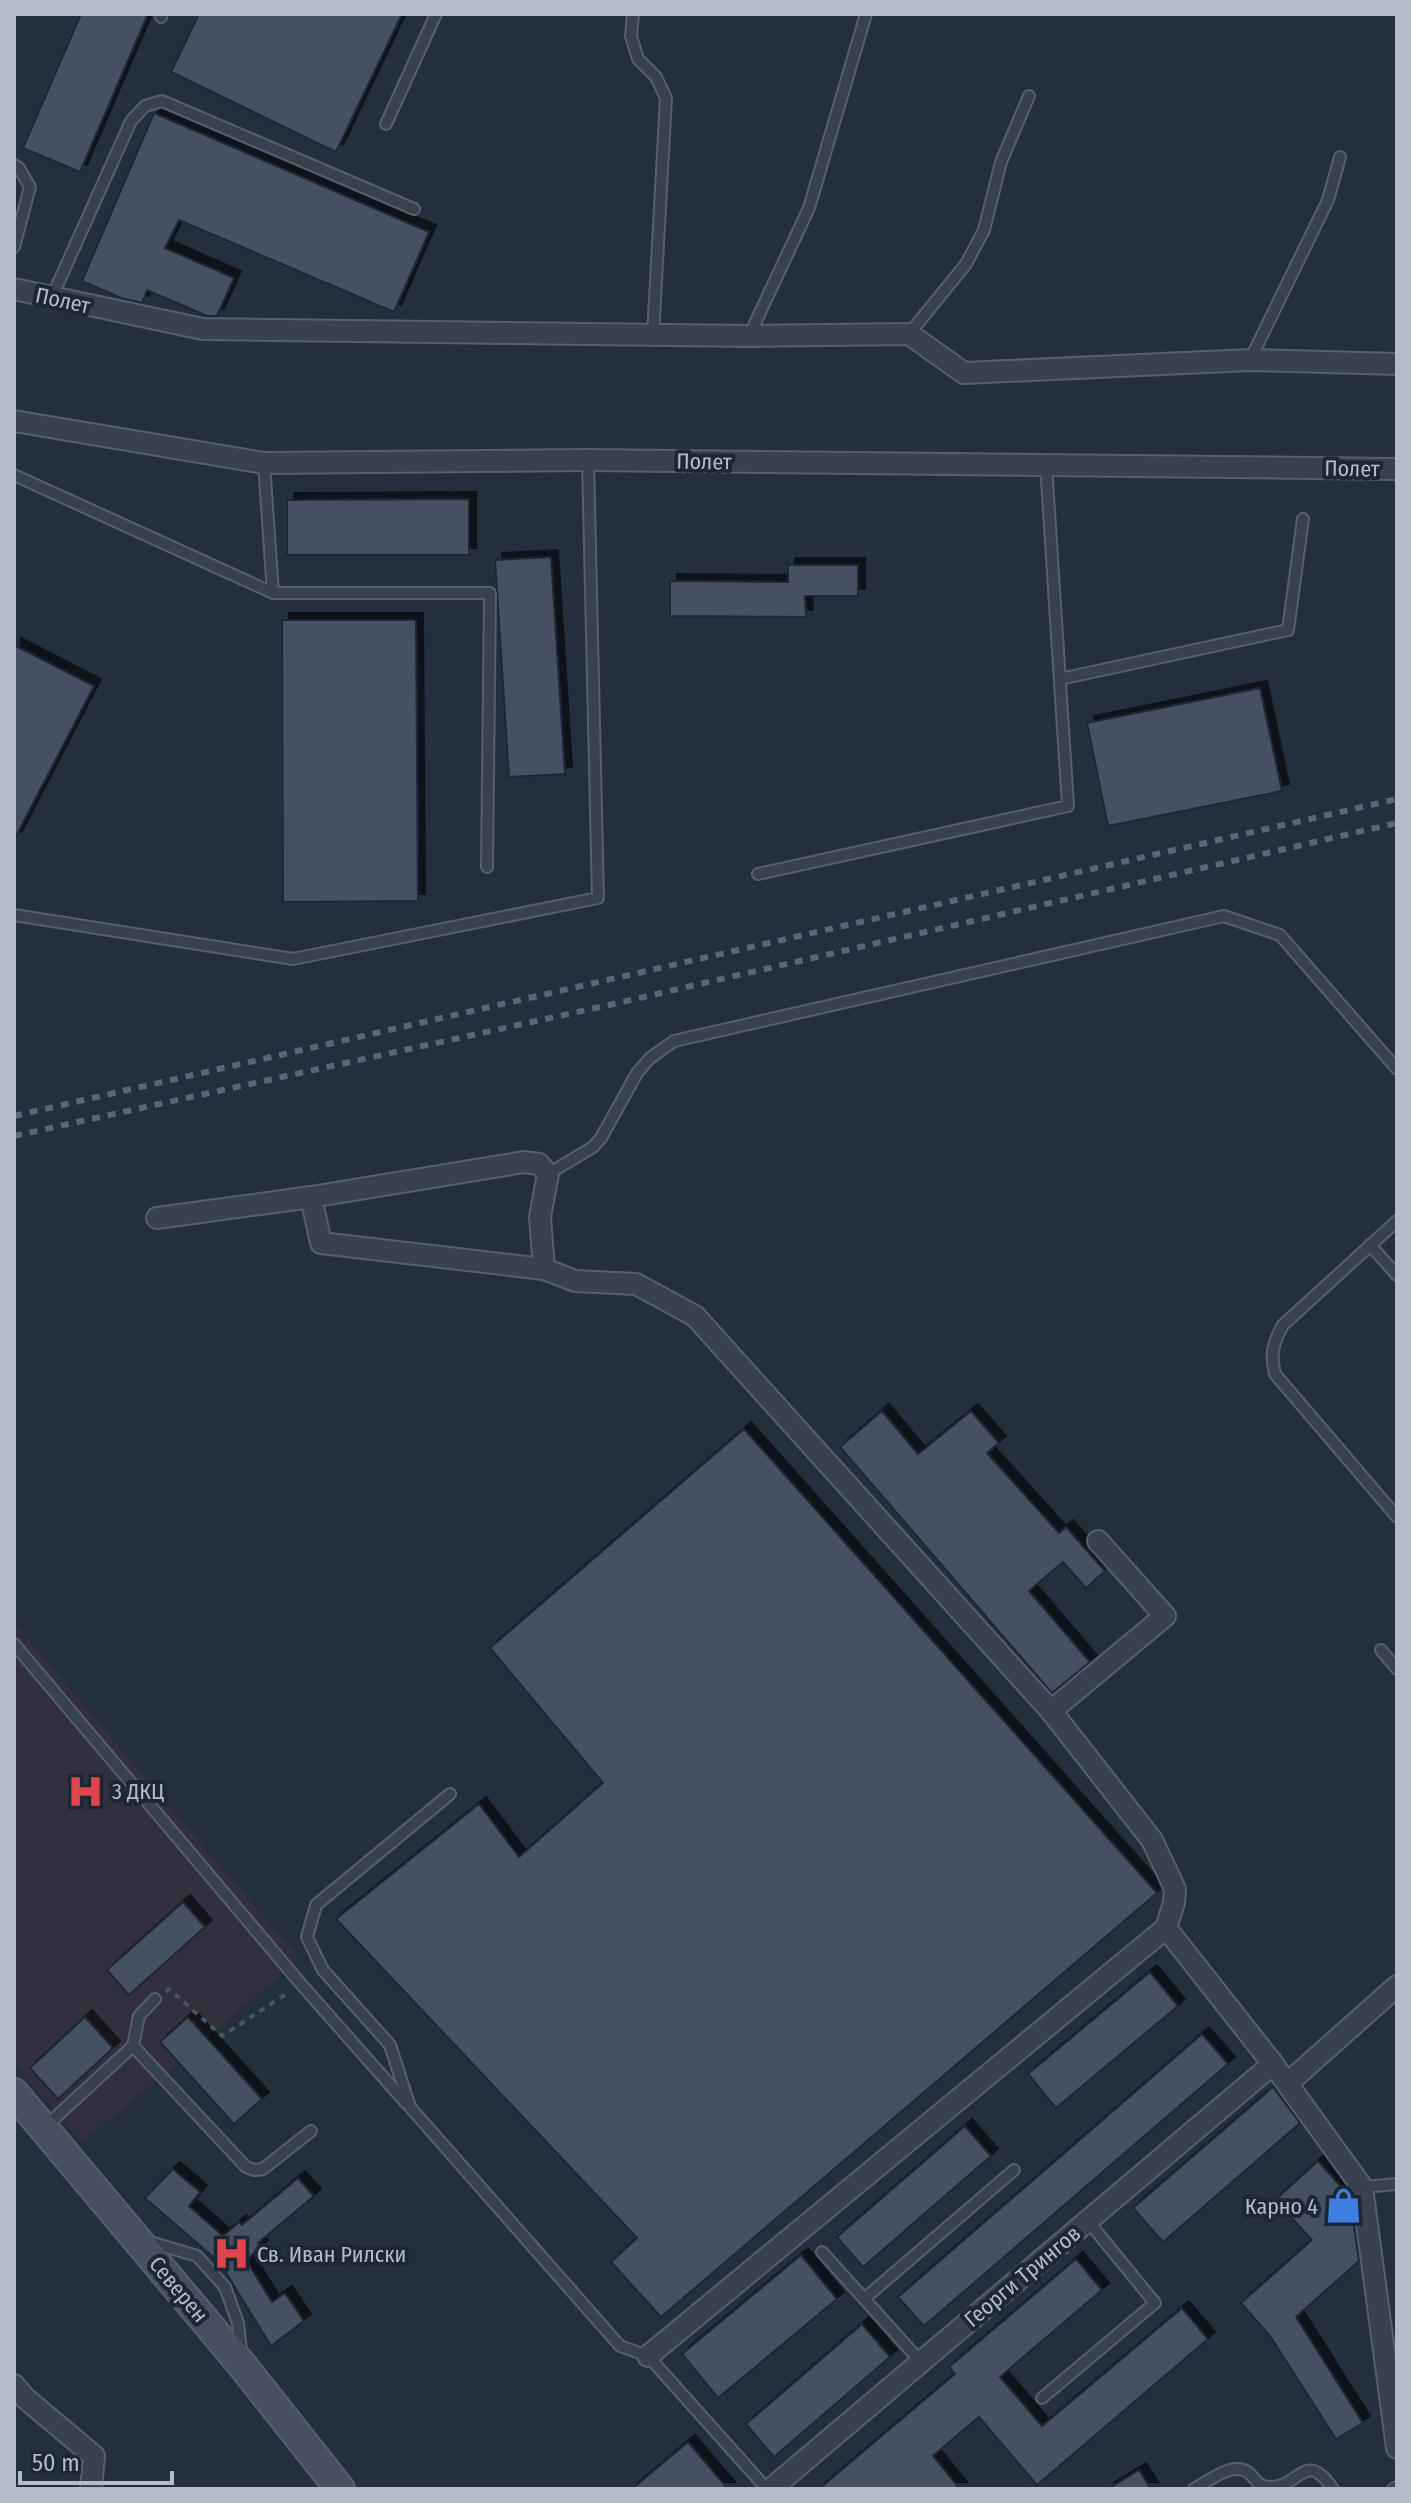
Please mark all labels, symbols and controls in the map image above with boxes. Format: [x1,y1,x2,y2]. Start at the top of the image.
street label: Полет [33,282,93,319]
street label: Полет [676,448,732,475]
street label: Полет [1324,455,1380,482]
hospital icon: 3 ДКЦ [67,1772,105,1810]
place label: 3 ДКЦ [112,1778,164,1805]
shop icon: Карно 4 [1325,2187,1363,2225]
place label: Карно 4 [1245,2193,1318,2220]
street label: Георги Трингов [959,2220,1086,2333]
hospital icon: Св. Иван Рилски [212,2235,250,2273]
place label: Св. Иван Рилски [257,2241,406,2268]
street label: Северен [143,2251,214,2328]
scale bar [20,2435,172,2485]
text: 50 m [32,2449,80,2477]

